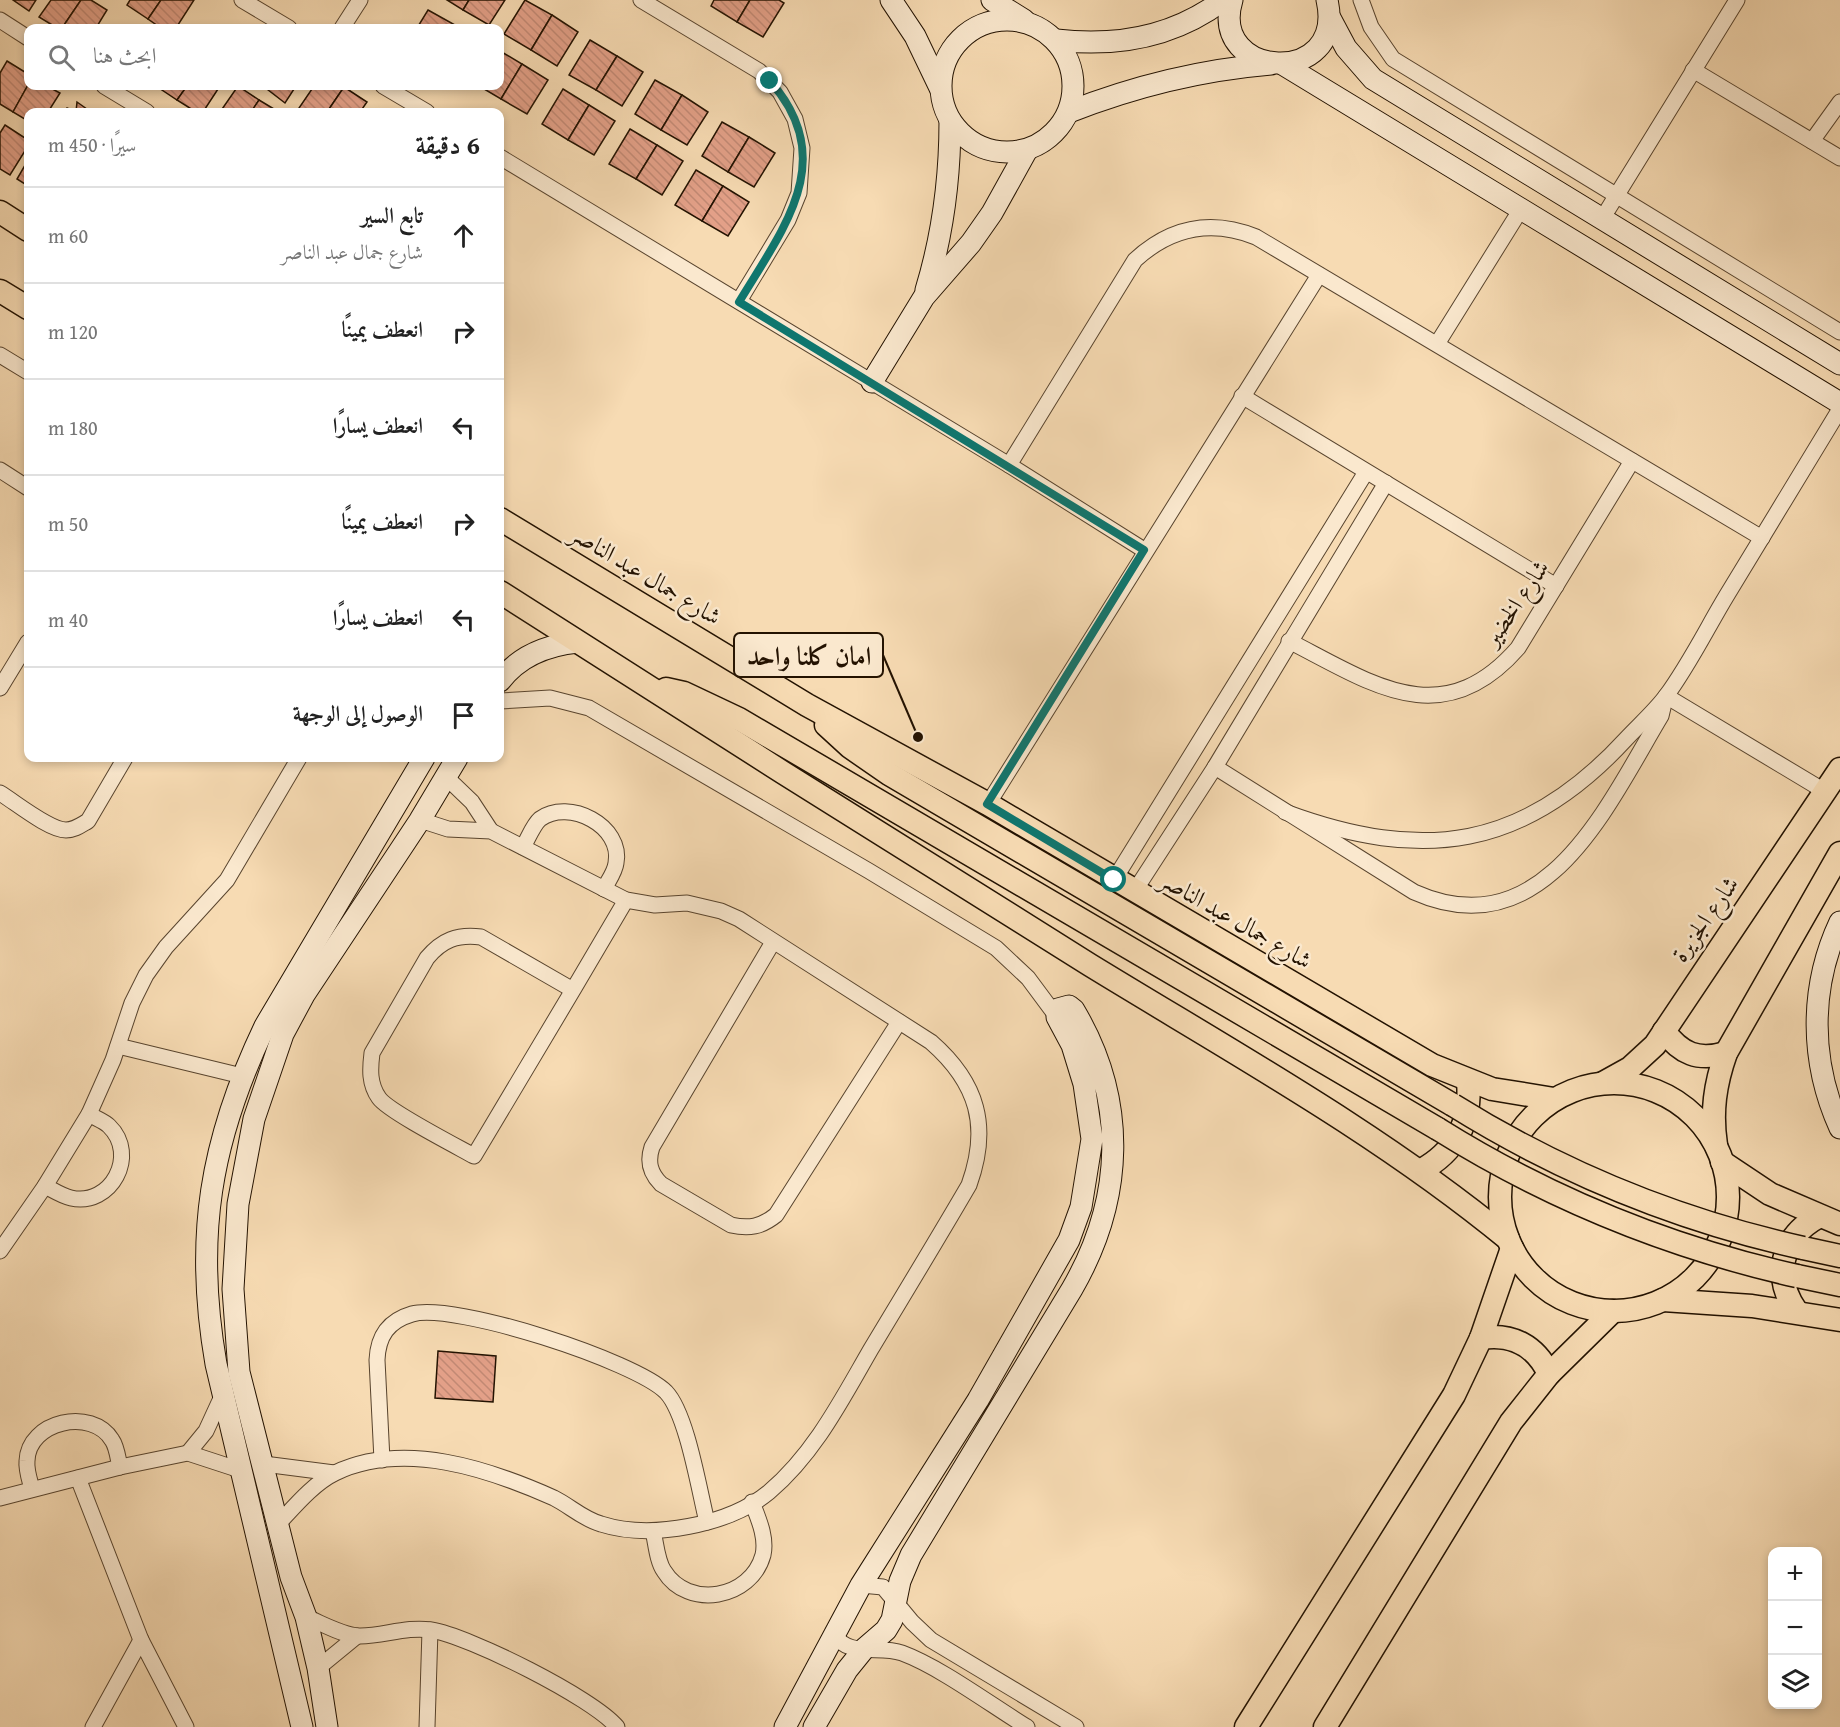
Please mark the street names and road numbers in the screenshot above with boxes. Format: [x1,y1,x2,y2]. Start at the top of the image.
street label: شارع جمال عبد الناصر [560,514,728,636]
street label: شارع الخضير [1472,552,1560,657]
street label: شارع جمال عبد الناصر [1150,860,1319,980]
street label: شارع الجزيرة [1662,869,1749,971]

